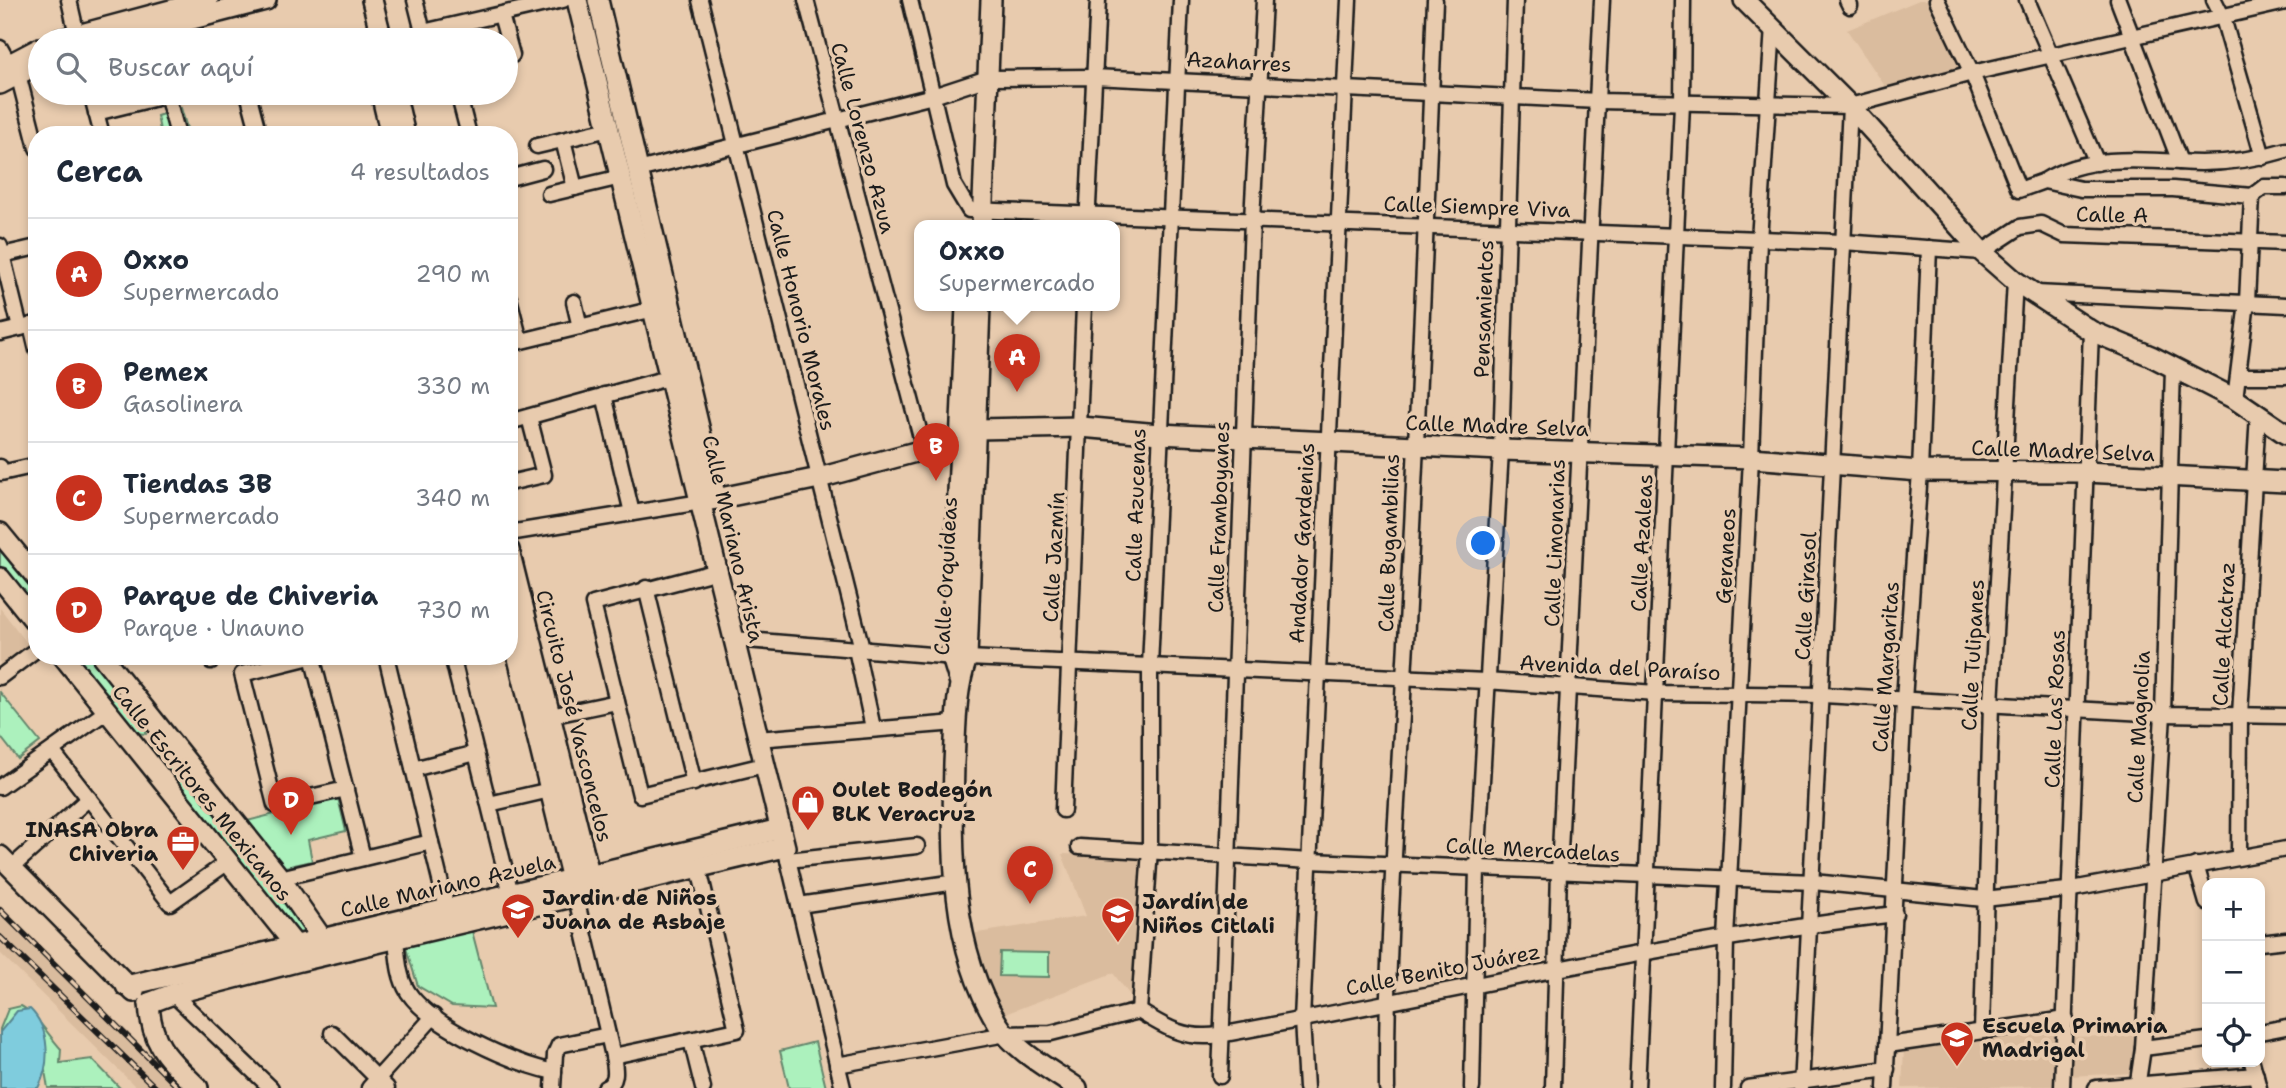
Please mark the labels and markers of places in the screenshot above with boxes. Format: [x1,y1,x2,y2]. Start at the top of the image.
pin: A [994,334,1040,392]
pin: B [913,423,959,481]
place label: Oulet Bodegón BLK Veracruz [832,776,992,828]
pin: D [268,777,314,835]
shop icon: Oulet Bodegón BLK Veracruz [789,783,827,832]
place label: INASA Obra Chiveria [25,816,159,868]
office icon: INASA Obra Chiveria [164,823,202,872]
pin: C [1007,846,1053,904]
place label: Jardin de Niños Juana de Asbaje [542,884,726,936]
place label: Jardín de Niños Citlali [1142,888,1275,940]
school or university icon: Jardin de Niños Juana de Asbaje [499,891,537,940]
school or university icon: Jardín de Niños Citlali [1099,895,1137,944]
place label: Escuela Primaria Madrigal [1982,1012,2168,1064]
school or university icon: Escuela Primaria Madrigal [1938,1019,1976,1068]

